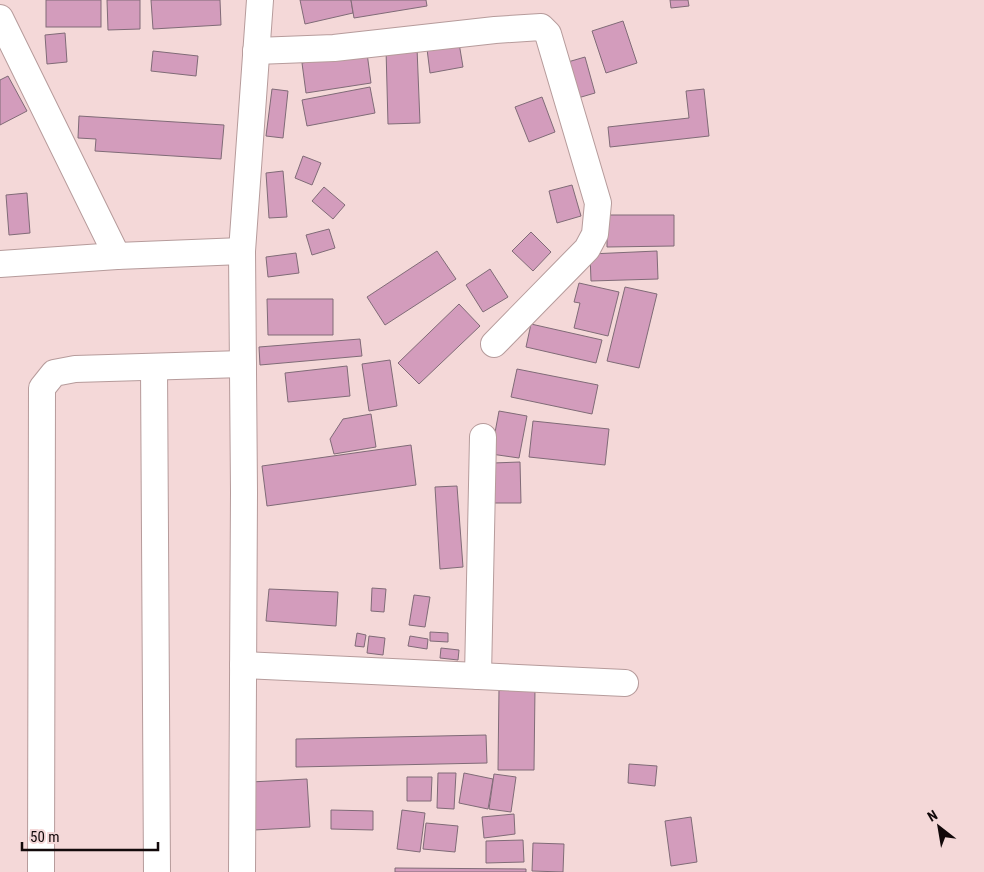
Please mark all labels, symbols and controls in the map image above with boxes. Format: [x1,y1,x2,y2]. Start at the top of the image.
north arrow [914,802,964,852]
text: N [925,807,940,825]
scale bar [22,820,159,852]
text: 50 m [30,828,60,846]

